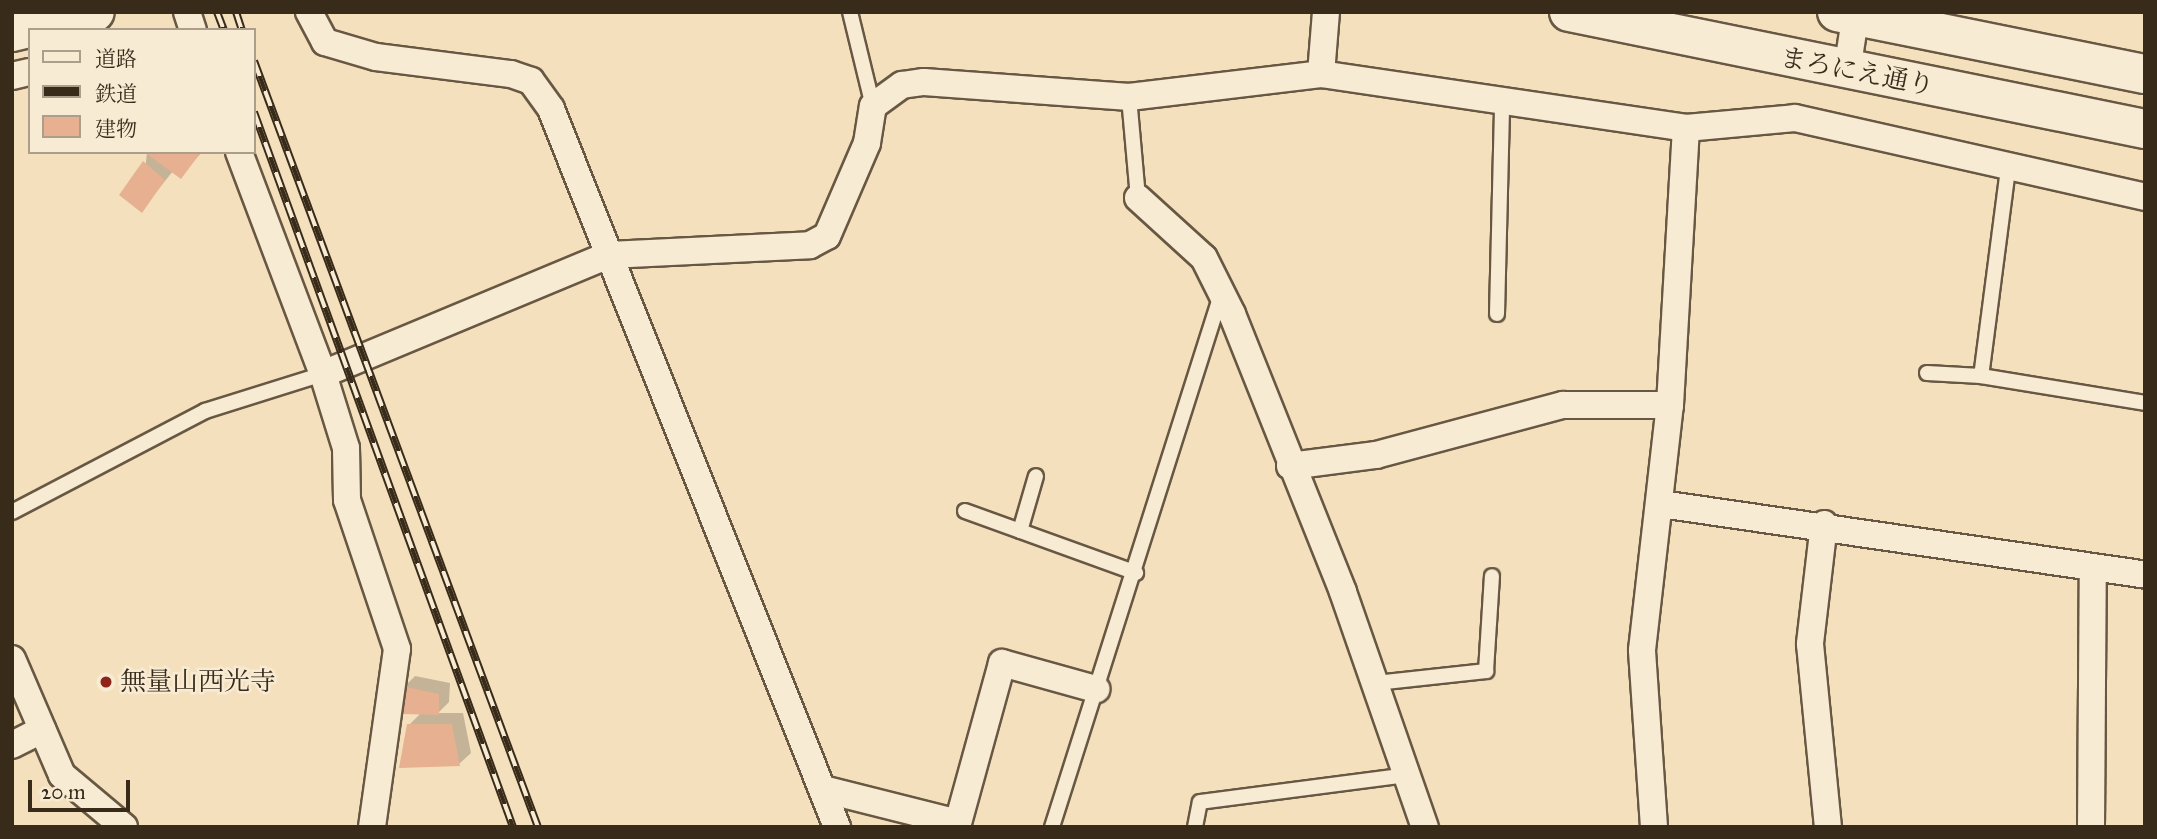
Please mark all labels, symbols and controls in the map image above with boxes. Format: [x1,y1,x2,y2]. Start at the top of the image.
legend [28,28,256,154]
street label: まろにえ通り [1777,42,1937,102]
text: 道路 [95,46,137,72]
text: 鉄道 [95,81,137,107]
text: 建物 [95,116,137,142]
place label: 無量山西光寺 [120,666,276,698]
marker: 無量山西光寺 [98,674,114,690]
scale bar [32,766,133,810]
text: 20 m [41,779,86,805]

